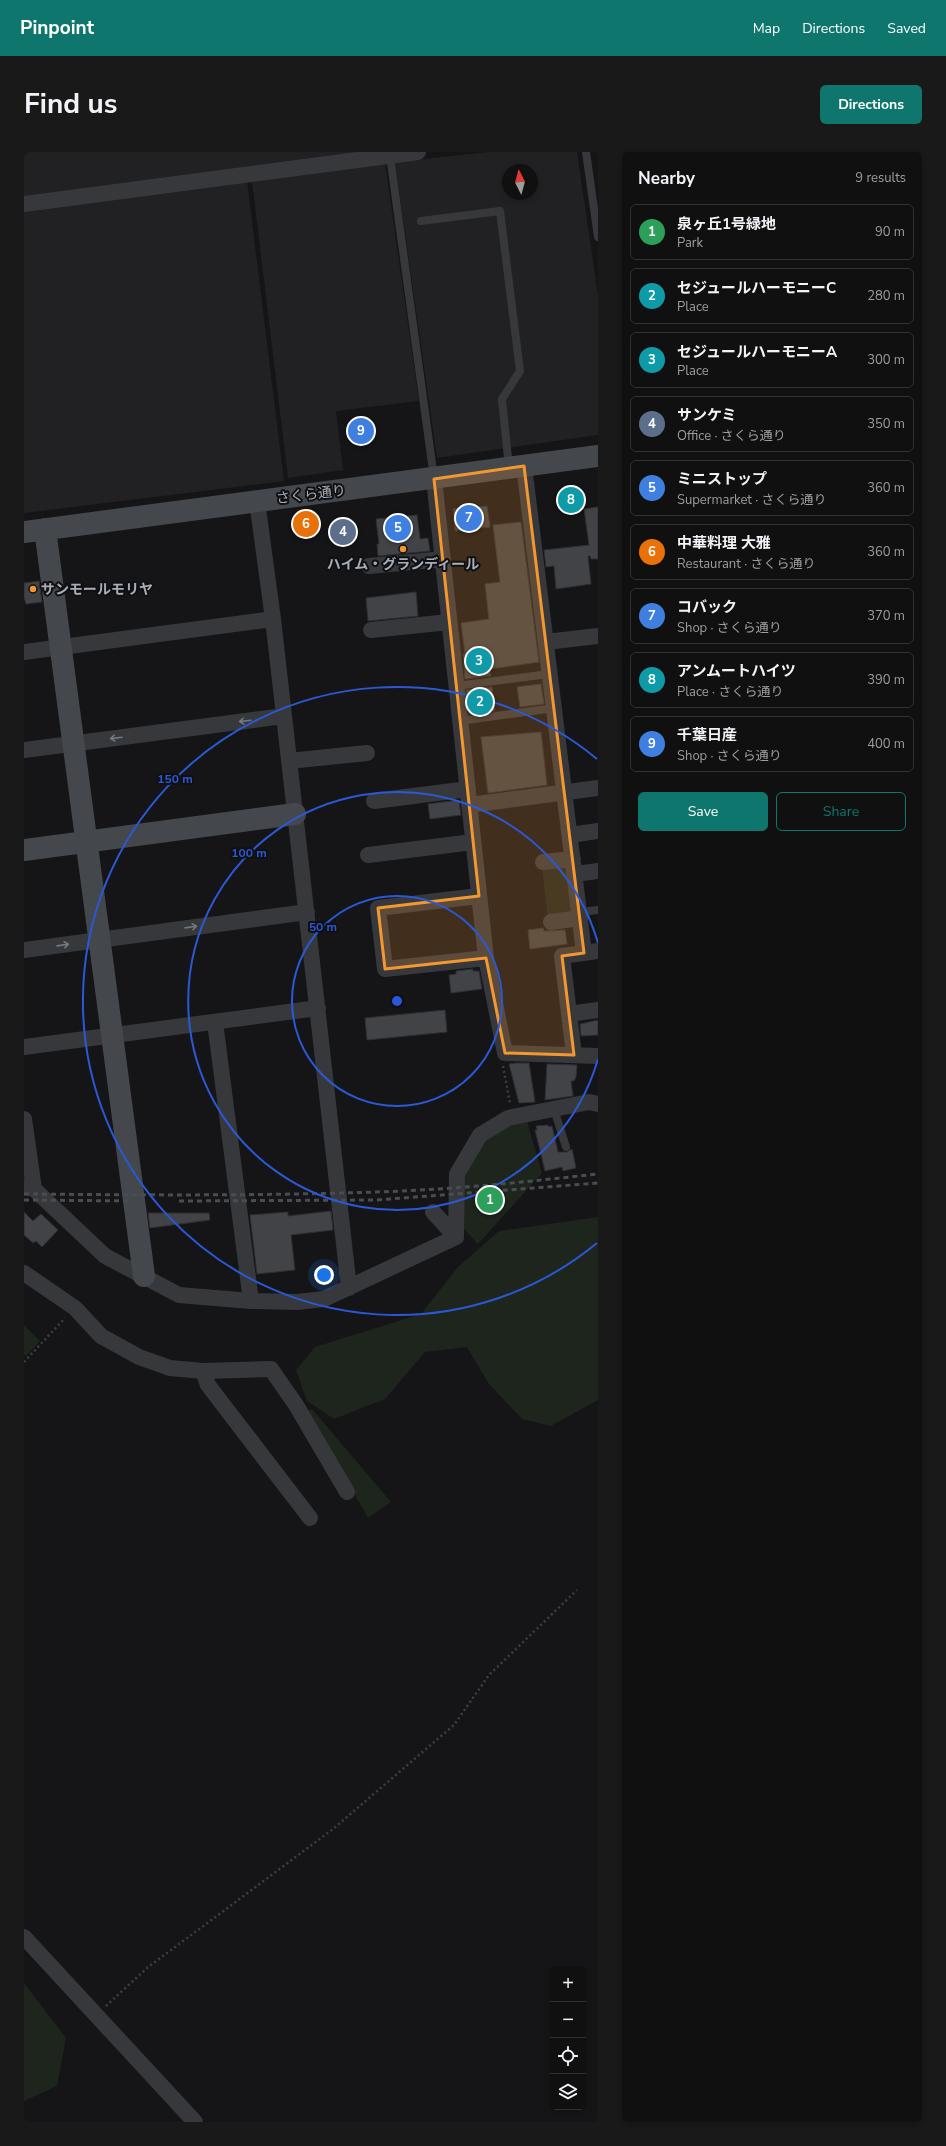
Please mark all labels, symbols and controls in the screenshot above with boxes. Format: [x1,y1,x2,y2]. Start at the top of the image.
text: Pinpoint [20,15,94,41]
text: Map [753,19,780,38]
text: Directions [802,19,865,38]
text: Saved [887,19,926,38]
text: Find us [24,85,118,123]
button: Directions [820,85,922,124]
north arrow [502,164,538,200]
text: Nearby [638,167,695,190]
text: 9 results [855,169,906,187]
text: 泉ヶ丘1号緑地 [677,214,776,234]
text: 1 [648,223,656,241]
text: 90 m [875,223,905,241]
text: Park [677,234,703,252]
text: セジュールハーモニーC [677,278,836,298]
text: 2 [648,287,656,305]
text: 280 m [867,287,905,305]
text: Place [677,298,709,316]
text: セジュールハーモニーA [677,342,837,362]
text: 3 [648,351,656,369]
text: 300 m [867,351,905,369]
text: Place [677,362,709,380]
text: サンケミ [677,405,737,425]
text: 4 [648,415,656,433]
text: 350 m [867,415,905,433]
pin: 9 [348,416,374,446]
text: Office · さくら通り [677,427,786,445]
text: ミニストップ [677,469,767,489]
text: 5 [648,479,656,497]
text: 360 m [867,479,905,497]
street label: さくら通り [275,481,347,508]
pin: 8 [558,485,584,515]
text: Supermarket · さくら通り [677,491,827,509]
pin: 7 [456,503,482,533]
pin: 6 [293,509,319,539]
pin: 5 [385,513,411,543]
pin: 4 [330,517,356,547]
text: 中華料理 大雅 [677,533,771,553]
text: 6 [648,543,656,561]
text: 360 m [867,543,905,561]
marker: ハイム・グランディール [398,544,408,554]
place label: ハイム・グランディール [327,555,479,574]
text: Restaurant · さくら通り [677,555,815,573]
place label: サンモールモリヤ [41,580,153,599]
marker: サンモールモリヤ [28,584,38,594]
text: コバック [677,597,737,617]
text: 7 [648,607,656,625]
text: 370 m [867,607,905,625]
text: Shop · さくら通り [677,619,782,637]
pin: 3 [466,646,492,676]
text: アンムートハイツ [677,661,796,681]
text: 8 [648,671,656,689]
text: 390 m [867,671,905,689]
text: Place · さくら通り [677,683,783,701]
pin: 2 [467,687,493,717]
one-way arrow [239,718,252,725]
text: 千葉日産 [677,725,737,745]
one-way arrow [110,734,123,742]
text: 9 [648,735,656,753]
text: 400 m [867,735,905,753]
text: Shop · さくら通り [677,747,782,765]
text: 150 m [157,771,193,787]
button: Save [638,792,768,831]
button: Share [776,792,906,831]
text: 100 m [231,845,267,861]
text: 50 m [309,919,337,935]
one-way arrow [185,923,198,931]
one-way arrow [56,941,69,949]
centre of rings [390,994,404,1008]
pin: 1 [477,1185,503,1215]
your location [314,1265,334,1285]
map controls [550,1966,586,2110]
button: + [550,1966,586,2002]
button: − [550,2002,586,2038]
button: locate [550,2038,586,2074]
button: layers [550,2074,586,2110]

